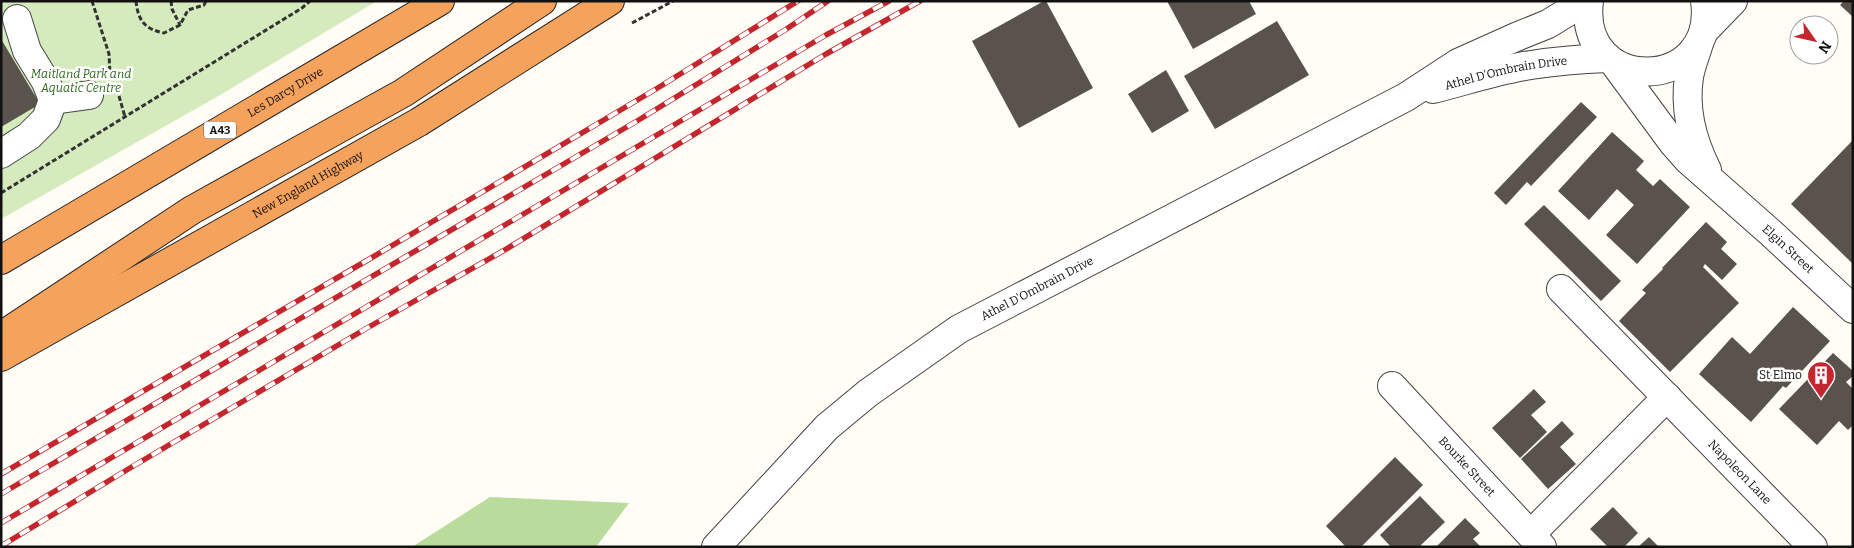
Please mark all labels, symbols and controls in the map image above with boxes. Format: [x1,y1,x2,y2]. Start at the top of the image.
north arrow [1789,15,1839,65]
text: N [1814,38,1834,56]
street label: Athel D'Ombrain Drive [1443,54,1568,93]
street label: Les Darcy Drive [245,65,326,120]
park label: Maitland Park and Aquatic Centre [31,67,131,95]
road number: A43 [204,122,236,138]
street label: New England Highway [250,147,366,221]
street label: Elgin Street [1760,222,1817,277]
street label: Athel D'Ombrain Drive [978,253,1096,323]
building icon: St Elmo [1806,360,1836,399]
place label: St Elmo [1759,368,1802,382]
street label: Bourke Street [1436,434,1499,500]
street label: Napoleon Lane [1705,437,1774,507]

